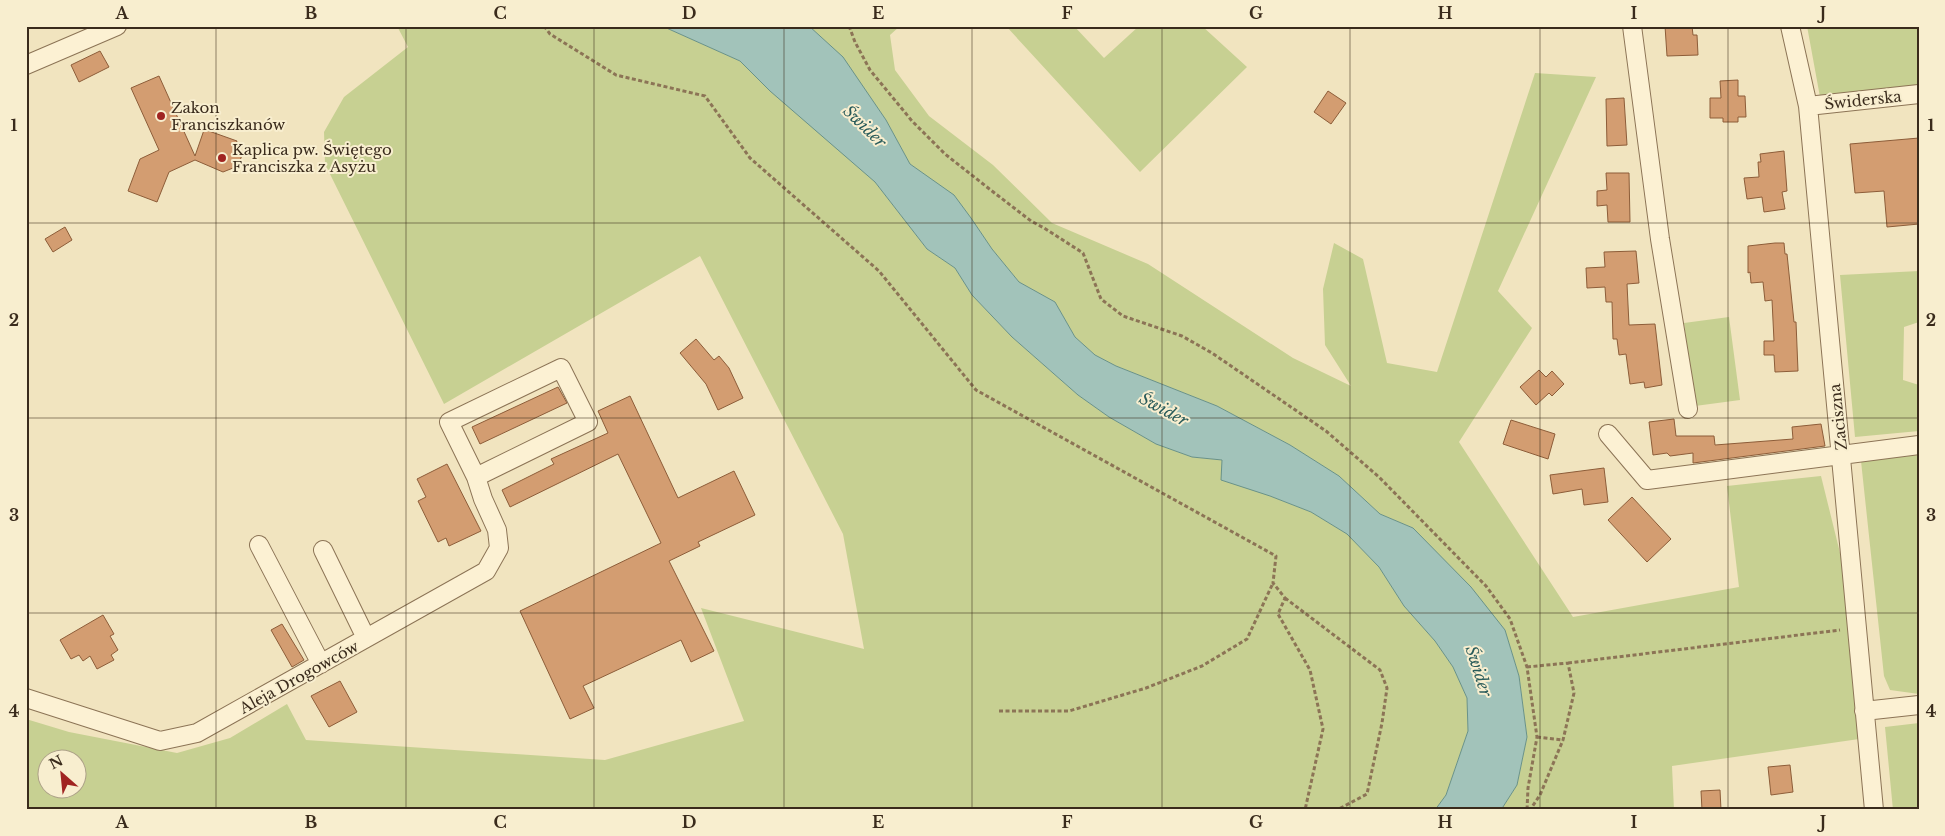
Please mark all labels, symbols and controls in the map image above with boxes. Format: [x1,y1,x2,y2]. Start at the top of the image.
text: A [115,3,130,23]
text: B [305,3,318,23]
text: C [493,3,507,23]
text: D [682,3,696,23]
text: E [872,3,884,23]
text: F [1061,3,1073,23]
text: G [1249,3,1263,23]
text: H [1437,3,1453,23]
text: I [1631,3,1638,23]
text: J [1817,3,1826,23]
street label: Świderska [1823,86,1903,114]
place label: Zakon Franciszkanów [171,98,285,134]
water label: Świder [839,101,891,152]
marker: Zakon Franciszkanów [155,110,167,122]
text: 1 [11,115,18,135]
text: 1 [1928,115,1935,135]
place label: Kaplica pw. Świętego Franciszka z Asyżu [232,140,392,176]
marker: Kaplica pw. Świętego Franciszka z Asyżu [216,152,228,164]
text: 2 [9,310,19,330]
text: 2 [1926,310,1936,330]
street label: Zaciszna [1825,382,1851,451]
water label: Świder [1136,388,1192,430]
text: 3 [9,505,19,525]
text: 3 [1926,505,1936,525]
street label: Aleja Drogowców [235,636,362,718]
water label: Świder [1461,643,1497,700]
text: 4 [9,701,19,721]
text: 4 [1926,701,1936,721]
north arrow [38,748,88,798]
text: N [46,751,66,773]
text: A [115,812,130,832]
text: B [305,812,318,832]
text: C [493,812,507,832]
text: D [682,812,696,832]
text: E [872,812,884,832]
text: F [1061,812,1073,832]
text: G [1249,812,1263,832]
text: H [1437,812,1453,832]
text: I [1631,812,1638,832]
text: J [1817,812,1826,832]

